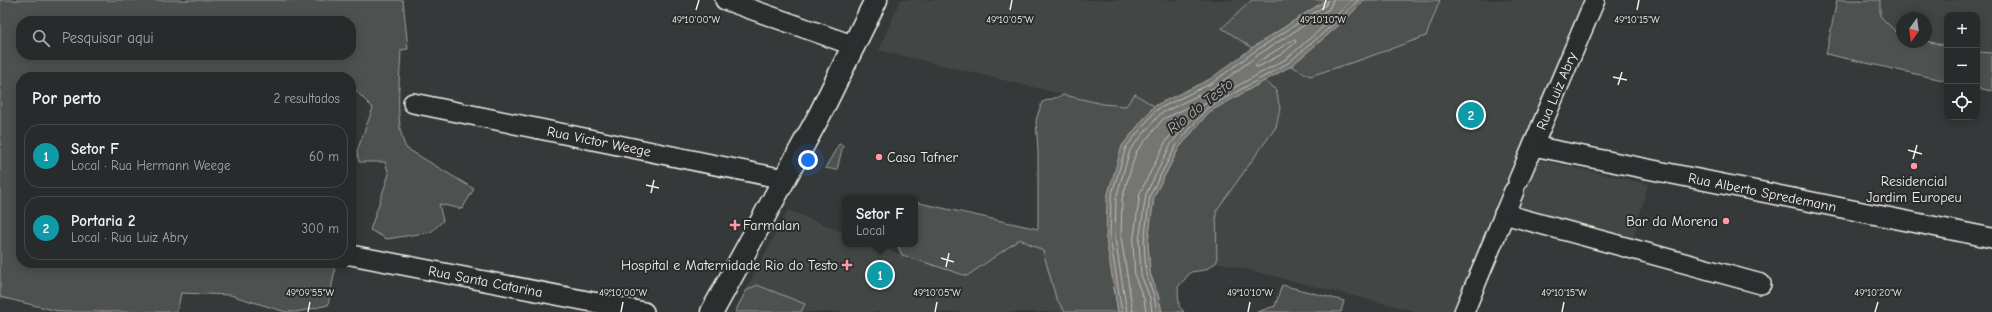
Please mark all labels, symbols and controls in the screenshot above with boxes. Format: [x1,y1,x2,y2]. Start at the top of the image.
north arrow [1896,12,1932,48]
map controls [1944,12,1980,120]
button: + [1944,12,1980,48]
text: 49°10'00"W [672,14,720,26]
text: 49°10'05"W [986,14,1034,26]
text: 49°10'10"W [1300,14,1346,26]
text: 49°10'15"W [1614,14,1660,26]
search box [16,16,356,60]
icon: search [30,27,52,49]
text: Pesquisar aqui [62,29,154,47]
button: − [1944,48,1980,84]
street label: Rua Luiz Abry [1532,49,1581,132]
water label: Rio do Testo [1163,75,1237,137]
button: locate [1944,84,1980,120]
text: Por perto [32,89,101,108]
text: 2 resultados [273,91,340,106]
pin: 2 [1458,100,1484,130]
street label: Rua Victor Weege [546,122,653,160]
text: Setor F [71,140,119,158]
text: 1 [43,149,49,164]
text: 60 m [309,149,339,164]
place label: Casa Tafner [887,149,958,166]
your location [798,150,818,170]
marker: Casa Tafner [874,152,884,162]
text: Local · Rua Hermann Weege [71,158,230,173]
marker: Residencial Jardim Europeu [1909,161,1919,171]
street label: Rua Alberto Spredemann [1687,169,1838,215]
place label: Residencial Jardim Europeu [1866,173,1962,206]
popup [842,195,918,247]
text: Setor F [856,205,904,223]
text: Portaria 2 [71,212,135,230]
place label: Bar da Morena [1626,213,1718,230]
marker: Bar da Morena [1721,216,1731,226]
place label: Farmalan [743,217,800,234]
marker: Farmalan [730,220,740,230]
text: 2 [43,221,49,236]
text: 300 m [301,221,339,236]
text: Local [856,223,885,238]
text: Local · Rua Luiz Abry [71,230,188,245]
place label: Hospital e Maternidade Rio do Testo [621,257,838,274]
marker: Hospital e Maternidade Rio do Testo [841,259,853,271]
pin: 1 [867,260,893,290]
street label: Rua Santa Catarina [427,262,544,301]
text: 49°09'55"W [286,287,334,299]
text: 49°10'00"W [599,287,647,299]
text: 49°10'05"W [913,287,961,299]
text: 49°10'10"W [1227,287,1273,299]
text: 49°10'15"W [1541,287,1587,299]
text: 49°10'20"W [1854,287,1902,299]

